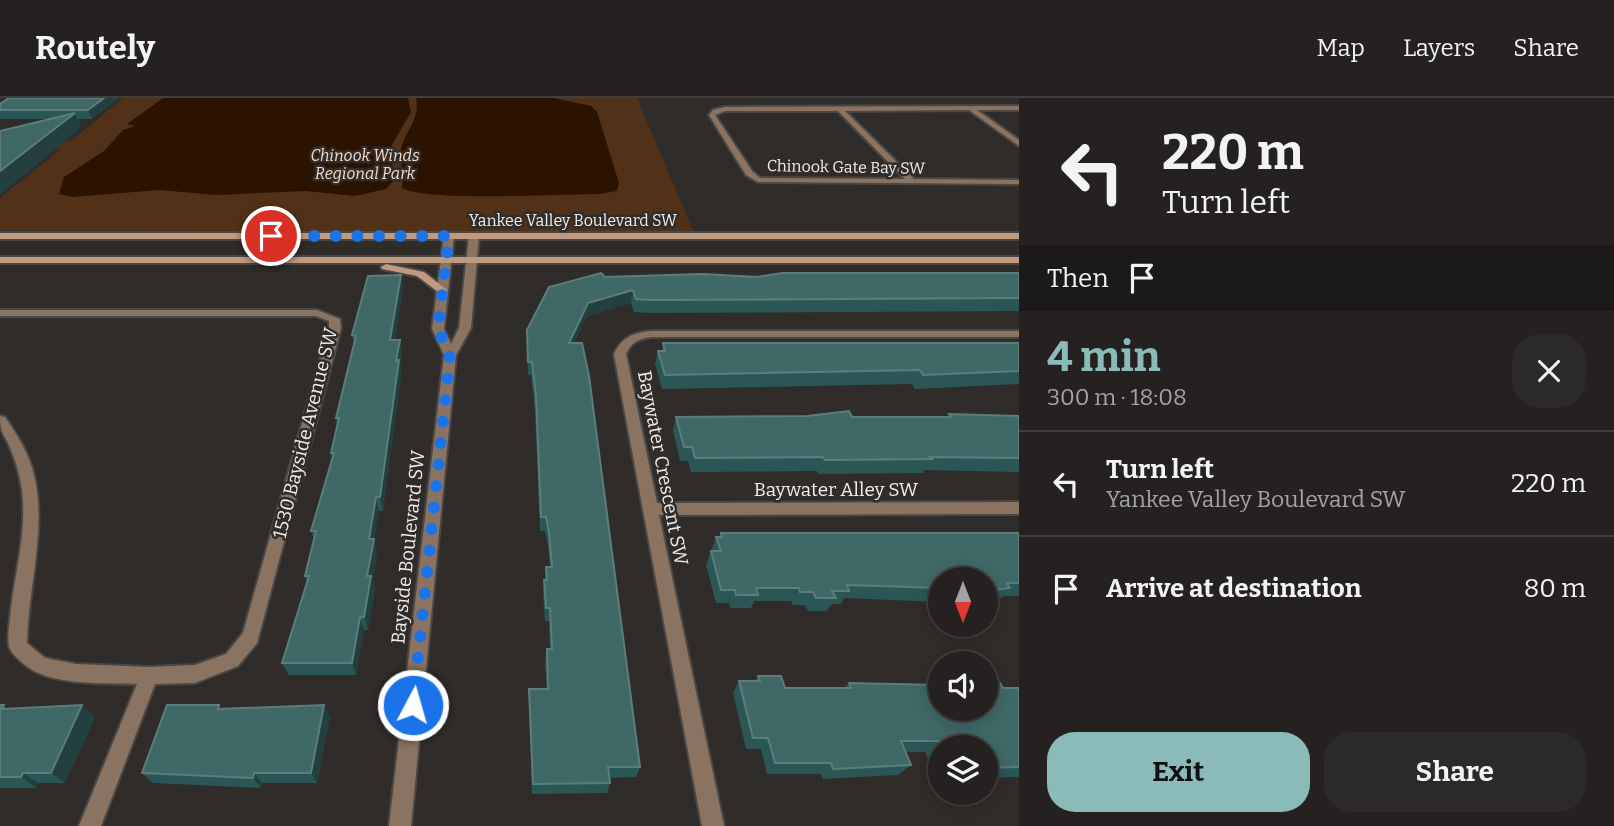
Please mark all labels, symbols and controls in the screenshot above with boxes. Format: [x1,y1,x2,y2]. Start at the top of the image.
text: Routely [35,28,155,68]
text: Map [1317,34,1365,62]
text: Layers [1403,34,1475,62]
text: Share [1513,34,1579,62]
text: 220 m [1162,123,1304,182]
icon: left [1047,126,1138,217]
park label: Chinook Winds Regional Park [310,146,420,183]
street label: Chinook Gate Bay SW [767,156,926,178]
text: Turn left [1162,183,1290,221]
pin [241,206,301,266]
street label: Yankee Valley Boulevard SW [469,211,678,230]
icon: arrive [252,217,290,255]
icon: arrive [1123,259,1161,297]
text: Then [1047,263,1109,294]
street label: 1530 Bayside Avenue SW [268,325,342,541]
text: 4 min [1047,332,1161,382]
button: close [1512,334,1586,408]
street label: Baywater Crescent SW [633,369,693,568]
text: 300 m · 18:08 [1047,383,1187,411]
street label: Bayside Boulevard SW [386,449,430,645]
text: Turn left [1106,454,1214,485]
icon: left [1047,465,1085,503]
text: 220 m [1511,468,1586,499]
street label: Baywater Alley SW [754,478,919,501]
text: Yankee Valley Boulevard SW [1106,485,1406,513]
north arrow [928,567,998,637]
map controls [928,567,998,805]
icon: arrive [1047,570,1085,608]
text: Arrive at destination [1106,573,1361,604]
text: 80 m [1524,573,1586,604]
button: sound [928,651,998,721]
position arrow [376,668,450,742]
button: Exit [1047,732,1310,812]
button: Share [1324,732,1586,812]
button: layers [928,735,998,805]

